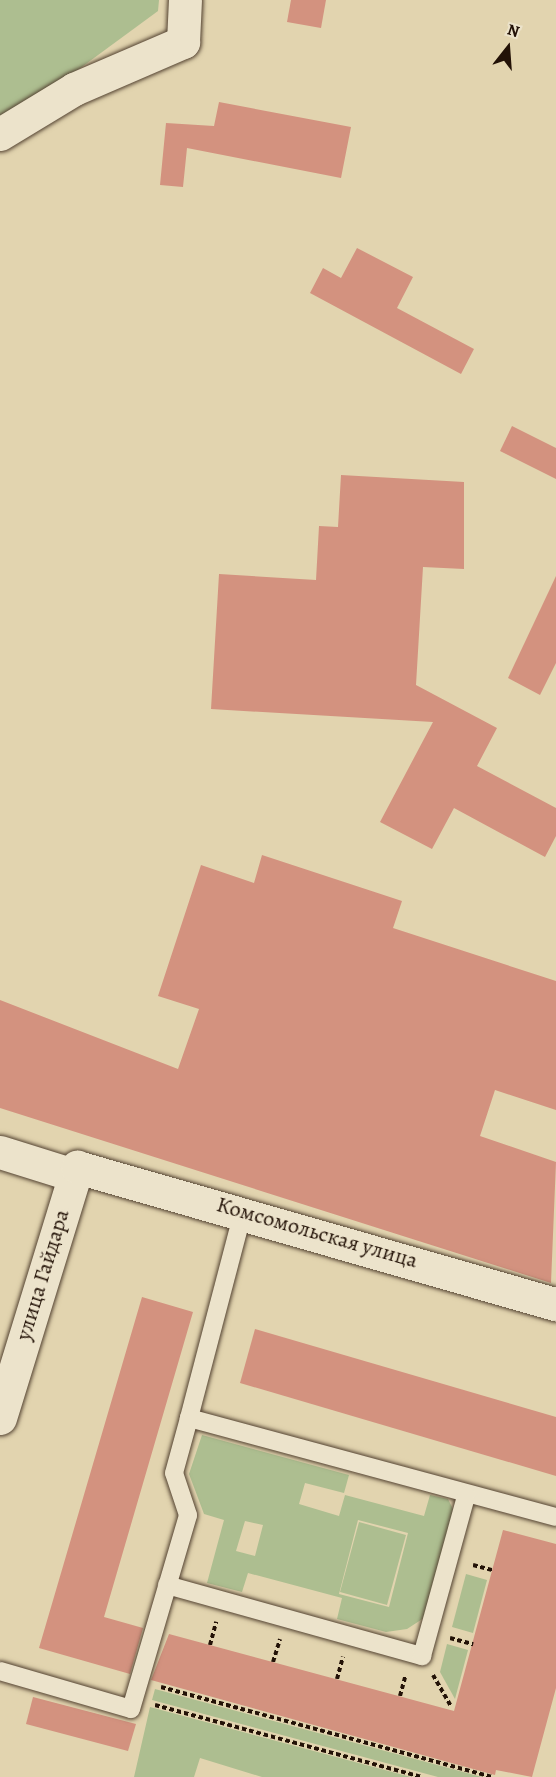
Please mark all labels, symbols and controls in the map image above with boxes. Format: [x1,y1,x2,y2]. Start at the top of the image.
north arrow [478,18,538,78]
text: N [504,19,522,43]
street label: Комсомольская улица [213,1192,421,1274]
street label: улица Гайдара [11,1206,75,1344]

